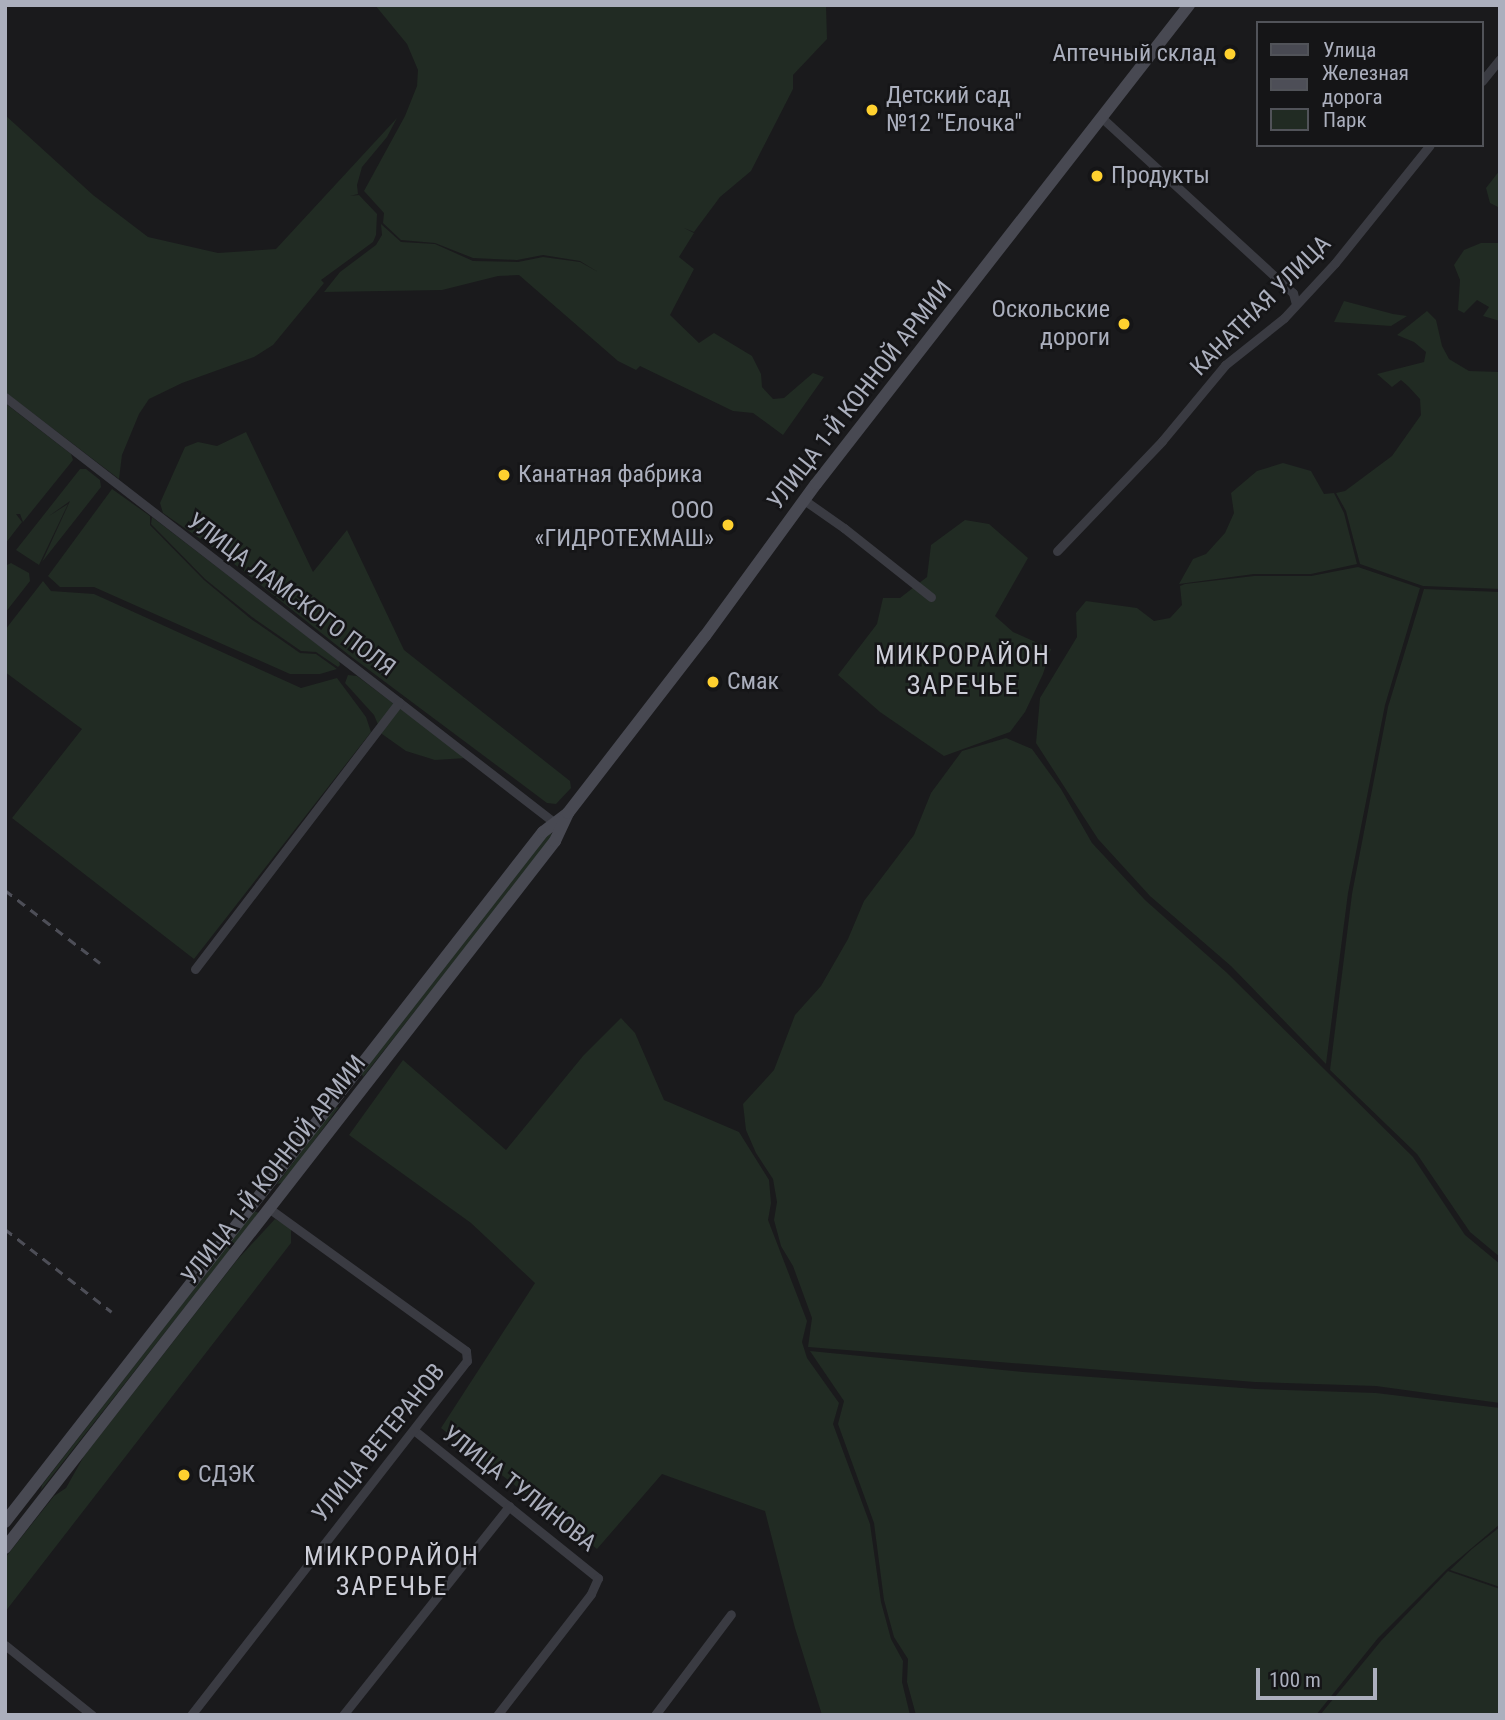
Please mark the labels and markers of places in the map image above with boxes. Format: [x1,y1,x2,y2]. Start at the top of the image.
place label: Аптечный склад [1052,40,1216,68]
marker: Аптечный склад [1222,46,1238,62]
place label: Детский сад №12 "Елочка" [886,82,1022,138]
marker: Детский сад №12 "Елочка" [864,102,880,118]
place label: Продукты [1111,162,1210,190]
marker: Продукты [1089,168,1105,184]
place label: Оскольские дороги [992,296,1110,352]
marker: Оскольские дороги [1116,316,1132,332]
place label: Канатная фабрика [518,461,703,489]
marker: Канатная фабрика [496,467,512,483]
place label: ООО «ГИДРОТЕХМАШ» [534,497,714,553]
marker: ООО «ГИДРОТЕХМАШ» [720,517,736,533]
place label: Смак [727,668,779,696]
marker: Смак [705,674,721,690]
place label: СДЭК [198,1461,255,1489]
marker: СДЭК [176,1467,192,1483]

